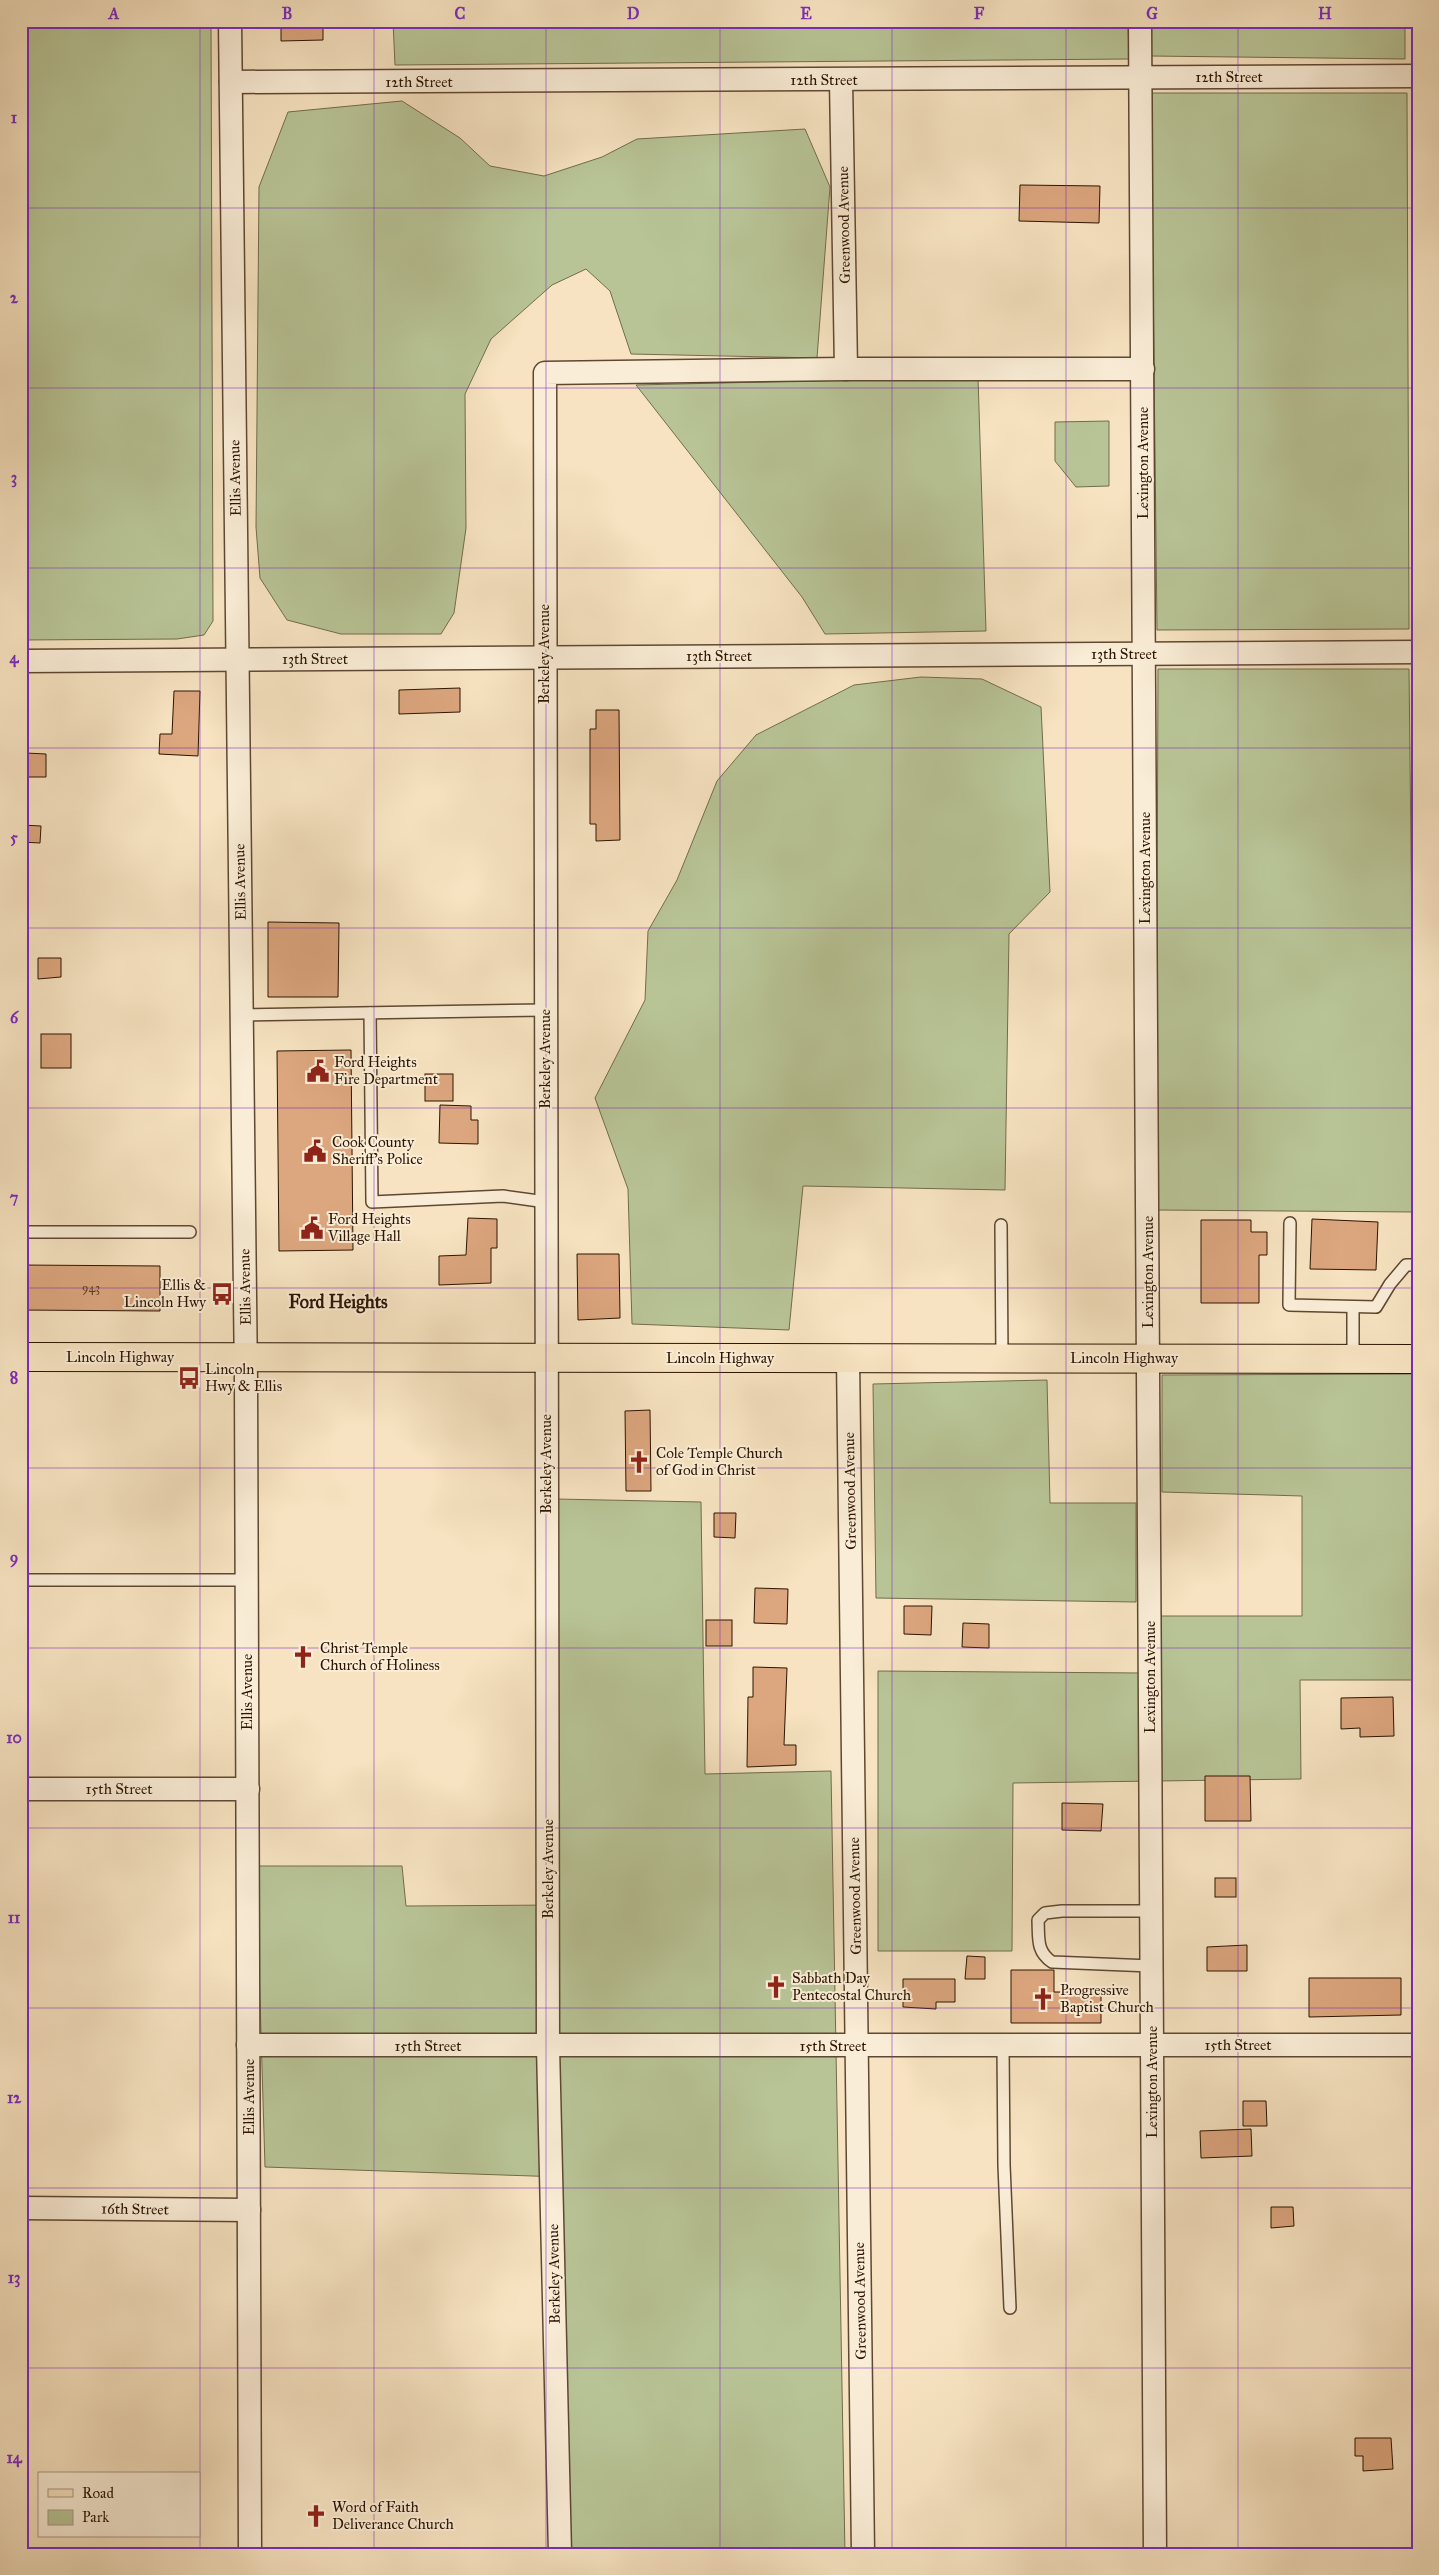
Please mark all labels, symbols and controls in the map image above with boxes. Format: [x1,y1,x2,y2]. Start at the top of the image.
text: A [108,4,120,23]
text: B [282,4,292,23]
text: C [455,4,466,23]
text: D [627,4,640,23]
text: E [800,4,812,23]
text: F [974,4,985,23]
text: G [1146,4,1158,23]
text: H [1318,4,1332,23]
street label: 12th Street [1195,68,1263,86]
street label: 12th Street [790,71,858,89]
street label: 12th Street [385,73,453,91]
text: 1 [11,108,18,127]
street label: Greenwood Avenue [834,166,854,284]
text: 2 [10,288,19,307]
street label: Lexington Avenue [1134,407,1152,519]
street label: Ellis Avenue [225,439,245,517]
text: 3 [11,468,17,488]
street label: Berkeley Avenue [535,604,553,704]
street label: 13th Street [1091,645,1158,663]
street label: 13th Street [686,647,753,665]
text: 4 [10,648,20,668]
street label: 13th Street [282,650,349,668]
street label: Lexington Avenue [1136,812,1154,924]
text: 5 [10,828,18,847]
street label: Ellis Avenue [230,843,250,921]
text: 6 [10,1008,19,1027]
street label: Berkeley Avenue [536,1009,554,1109]
place label: Ford Heights Fire Department [334,1053,439,1088]
public building icon: Ford Heights Fire Department [305,1058,331,1084]
place label: Cook County Sheriff's Police [332,1133,423,1168]
public building icon: Cook County Sheriff's Police [302,1138,328,1164]
text: 7 [10,1188,19,1207]
place label: Ford Heights Village Hall [327,1210,411,1245]
public building icon: Ford Heights Village Hall [299,1215,325,1241]
street label: Lexington Avenue [1139,1216,1157,1328]
street label: Ellis Avenue [235,1248,255,1326]
place label: Ellis & Lincoln Hwy [124,1276,207,1311]
house number: 943 [82,1281,100,1295]
bus stop icon: Ellis & Lincoln Hwy [209,1281,235,1307]
district label: Ford Heights [288,1291,388,1314]
street label: Lincoln Highway [66,1348,175,1366]
street label: Lincoln Highway [666,1349,775,1367]
street label: Lincoln Highway [1070,1349,1179,1367]
place label: Lincoln Hwy & Ellis [205,1360,282,1395]
bus stop icon: Lincoln Hwy & Ellis [176,1365,202,1391]
text: 8 [10,1368,18,1387]
street label: Berkeley Avenue [537,1414,555,1514]
street label: Greenwood Avenue [840,1432,860,1550]
place label: Cole Temple Church of God in Christ [656,1444,783,1479]
church icon: Cole Temple Church of God in Christ [626,1449,652,1475]
text: 9 [10,1548,18,1568]
street label: Lexington Avenue [1141,1621,1159,1733]
place label: Christ Temple Church of Holiness [320,1639,440,1674]
church icon: Christ Temple Church of Holiness [290,1644,316,1670]
street label: Ellis Avenue [238,1654,256,1730]
text: 10 [6,1728,22,1747]
street label: 15th Street [86,1780,153,1798]
street label: Berkeley Avenue [539,1819,557,1919]
street label: Greenwood Avenue [845,1837,865,1955]
text: 11 [8,1908,21,1927]
place label: Sabbath Day Pentecostal Church [792,1969,912,2004]
church icon: Sabbath Day Pentecostal Church [763,1974,789,2000]
place label: Progressive Baptist Church [1060,1981,1155,2016]
church icon: Progressive Baptist Church [1030,1986,1056,2012]
street label: Lexington Avenue [1143,2026,1161,2138]
street label: 15th Street [1205,2036,1272,2054]
street label: 15th Street [395,2037,462,2055]
street label: 15th Street [800,2037,867,2055]
street label: Ellis Avenue [240,2059,258,2135]
text: 12 [7,2088,22,2107]
street label: 16th Street [101,2199,170,2219]
street label: Berkeley Avenue [544,2224,564,2324]
street label: Greenwood Avenue [850,2242,870,2360]
text: 13 [8,2268,20,2288]
text: 14 [6,2448,23,2468]
legend [38,2472,200,2538]
text: Road [82,2484,114,2502]
place label: Word of Faith Deliverance Church [332,2498,455,2533]
church icon: Word of Faith Deliverance Church [303,2503,329,2529]
text: Park [82,2508,109,2526]

